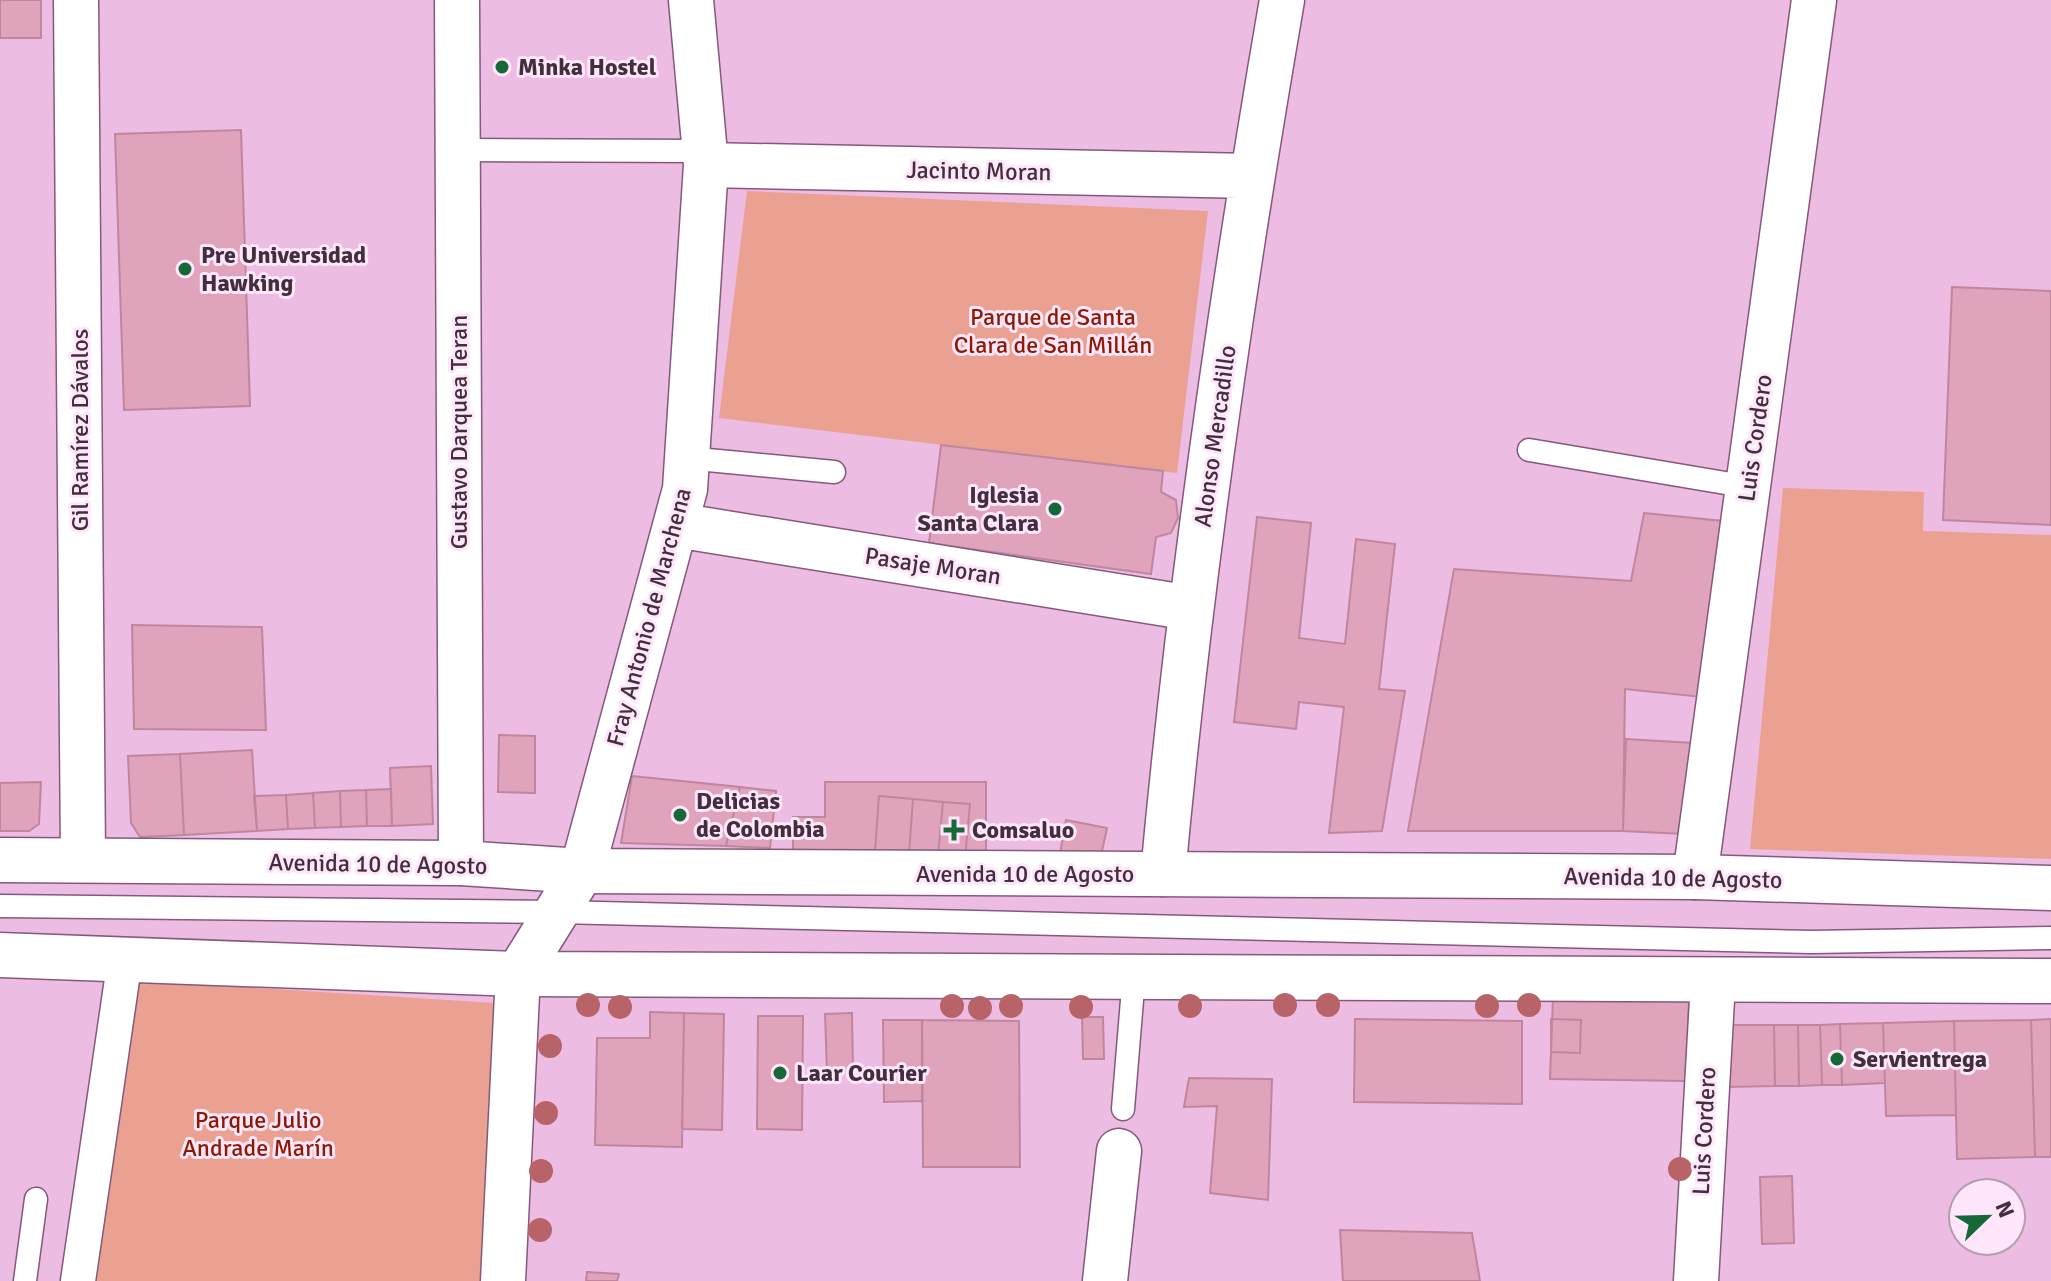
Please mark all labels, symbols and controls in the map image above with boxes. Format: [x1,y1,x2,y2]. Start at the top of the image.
place label: Minka Hostel [518,52,657,82]
marker: Minka Hostel [493,58,511,76]
street label: Jacinto Moran [906,155,1052,187]
place label: Pre Universidad Hawking [201,240,366,298]
marker: Pre Universidad Hawking [176,260,194,278]
park label: Parque de Santa Clara de San Millán [954,302,1152,360]
street label: Gustavo Darquea Teran [444,315,474,549]
street label: Gil Ramírez Dávalos [65,329,95,531]
street label: Alonso Mercadillo [1187,343,1243,529]
street label: Luis Cordero [1731,372,1779,504]
place label: Iglesia Santa Clara [917,480,1039,538]
street label: Fray Antonio de Marchena [600,484,698,750]
marker: Iglesia Santa Clara [1046,500,1064,518]
street label: Pasaje Moran [863,540,1003,592]
place label: Delicias de Colombia [696,786,825,844]
marker: Delicias de Colombia [671,806,689,824]
place label: Comsaluo [972,815,1074,845]
marker: Comsaluo [943,819,965,841]
street label: Avenida 10 de Agosto [268,847,488,881]
street label: Avenida 10 de Agosto [916,859,1134,889]
street label: Avenida 10 de Agosto [1563,861,1783,895]
place label: Servientrega [1853,1044,1987,1074]
marker: Servientrega [1828,1050,1846,1068]
place label: Laar Courier [796,1058,927,1088]
marker: Laar Courier [771,1064,789,1082]
street label: Luis Cordero [1686,1066,1722,1196]
park label: Parque Julio Andrade Marín [182,1105,334,1163]
north arrow [1947,1177,2027,1257]
text: N [1990,1197,2020,1222]

